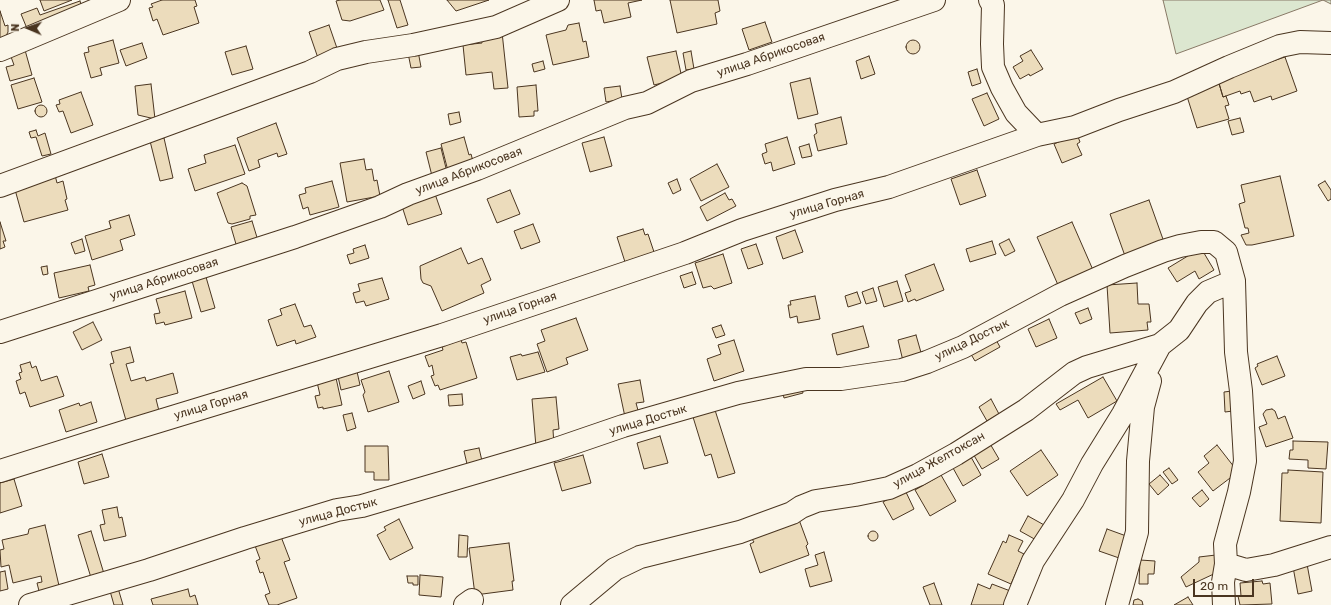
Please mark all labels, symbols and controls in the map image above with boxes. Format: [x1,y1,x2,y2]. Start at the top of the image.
north arrow [8,8,48,48]
text: N [9,23,22,32]
street label: улица Абрикосовая [715,30,827,80]
street label: улица Абрикосовая [414,144,524,198]
street label: улица Горная [788,187,866,221]
street label: улица Абрикосовая [108,255,220,303]
street label: улица Горная [481,289,559,327]
street label: улица Достык [933,316,1011,364]
street label: улица Горная [172,387,250,423]
street label: улица Достык [607,401,689,439]
street label: улица Желтоксан [891,429,987,491]
street label: улица Достык [297,495,379,529]
scale bar [1195,571,1256,597]
text: 20 m [1200,579,1228,593]

